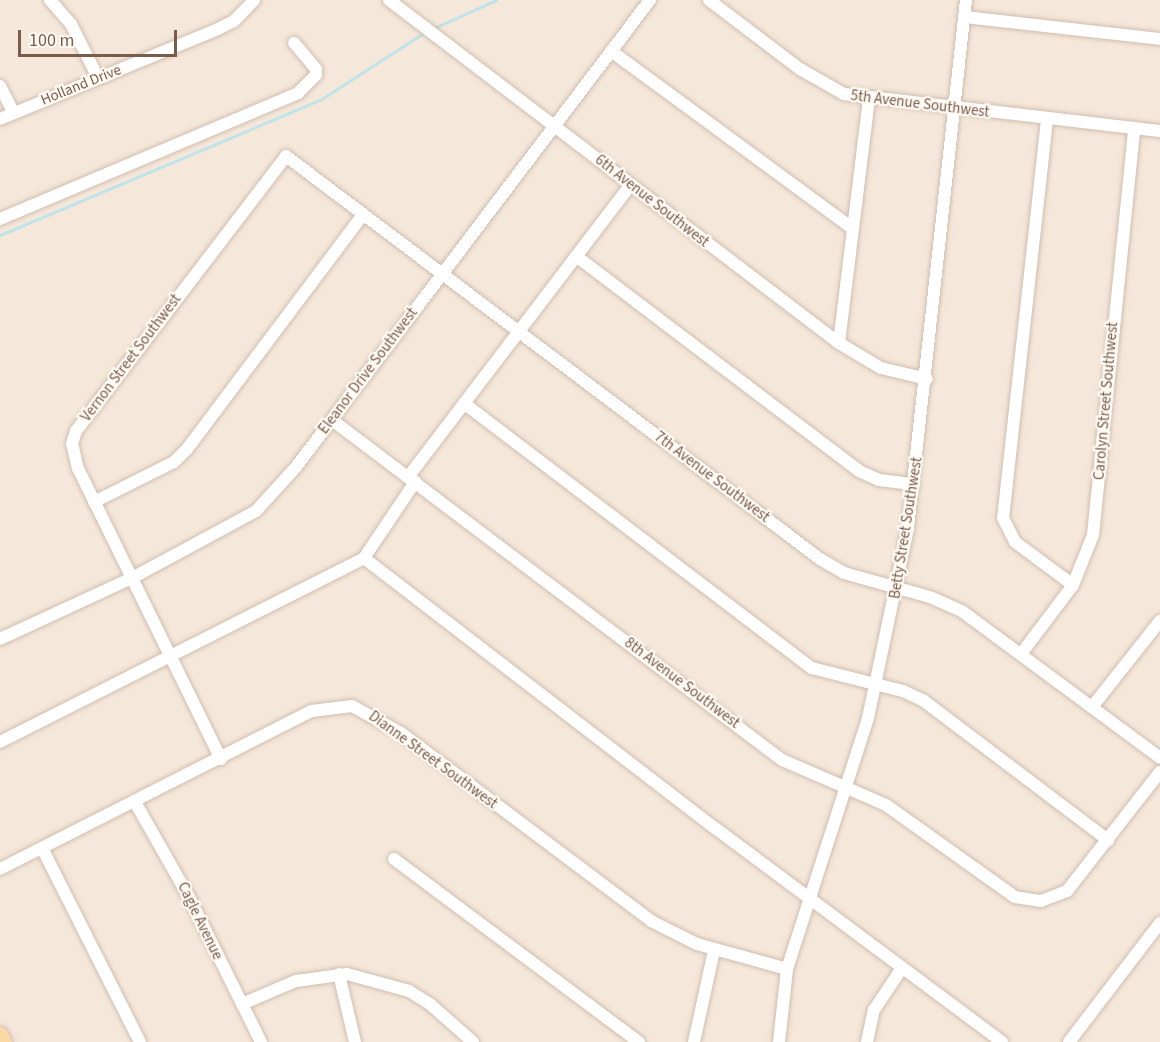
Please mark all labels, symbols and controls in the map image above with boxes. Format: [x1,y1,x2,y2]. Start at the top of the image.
scale bar [21,18,180,56]
text: 100 m [29,28,74,53]
street label: Holland Drive [38,61,124,109]
street label: 5th Avenue Southwest [850,87,990,121]
street label: 6th Avenue Southwest [591,151,713,251]
street label: Vernon Street Southwest [77,291,185,425]
street label: Eleanor Drive Southwest [315,304,421,438]
street label: Carolyn Street Southwest [1090,321,1122,481]
street label: 7th Avenue Southwest [651,428,773,526]
street label: Betty Street Southwest [886,456,926,600]
street label: 8th Avenue Southwest [621,634,743,732]
street label: Dianne Street Southwest [365,707,501,813]
street label: Cagle Avenue [173,879,227,963]

